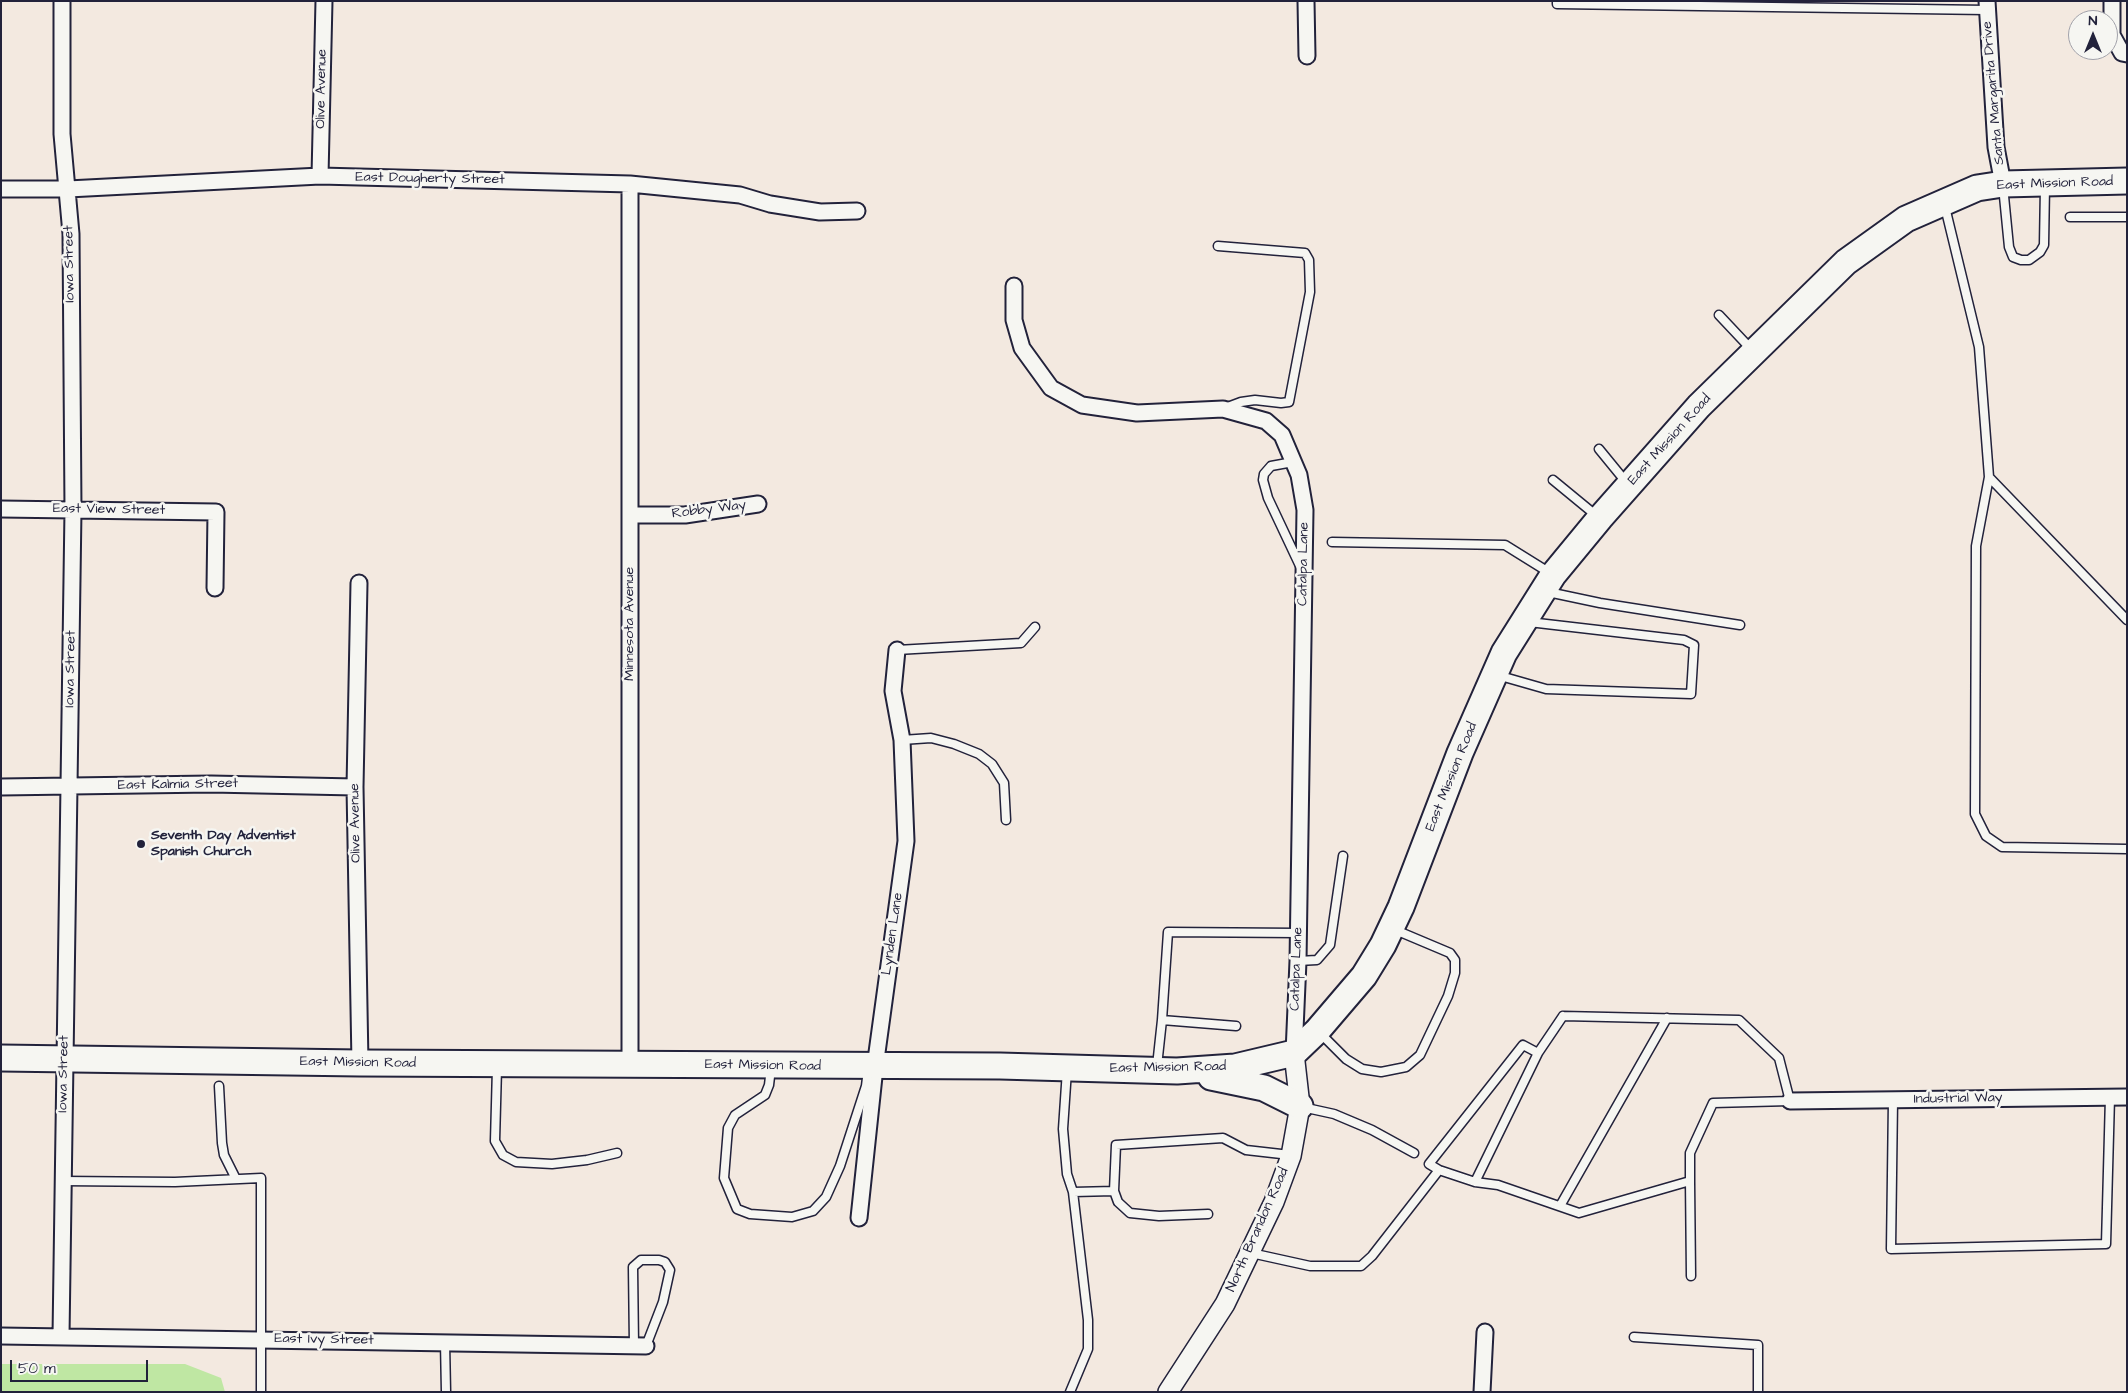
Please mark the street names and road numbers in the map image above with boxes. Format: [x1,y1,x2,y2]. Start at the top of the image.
street label: Santa Margarita Drive [1979,20,2009,166]
street label: Olive Avenue [313,49,331,129]
street label: East Dougherty Street [355,169,505,189]
street label: East Mission Road [1997,174,2113,194]
street label: Iowa Street [61,225,79,303]
street label: East Mission Road [1625,391,1715,489]
street label: Robby Way [671,497,747,523]
street label: East View Street [53,501,165,519]
street label: Catalpa Lane [1295,522,1313,606]
street label: Minnesota Avenue [622,567,638,681]
street label: Iowa Street [62,630,80,708]
street label: East Mission Road [1422,720,1482,834]
street label: East Kalmia Street [118,776,238,794]
street label: Olive Avenue [347,783,365,863]
street label: Lynden Lane [879,892,907,976]
street label: Catalpa Lane [1287,927,1307,1011]
street label: Iowa Street [55,1035,73,1113]
street label: East Mission Road [300,1054,416,1072]
street label: East Mission Road [705,1057,821,1075]
street label: East Mission Road [1110,1059,1226,1077]
street label: Industrial Way [1913,1090,2003,1108]
street label: North Brandon Road [1223,1165,1293,1295]
street label: East Ivy Street [274,1331,374,1349]

